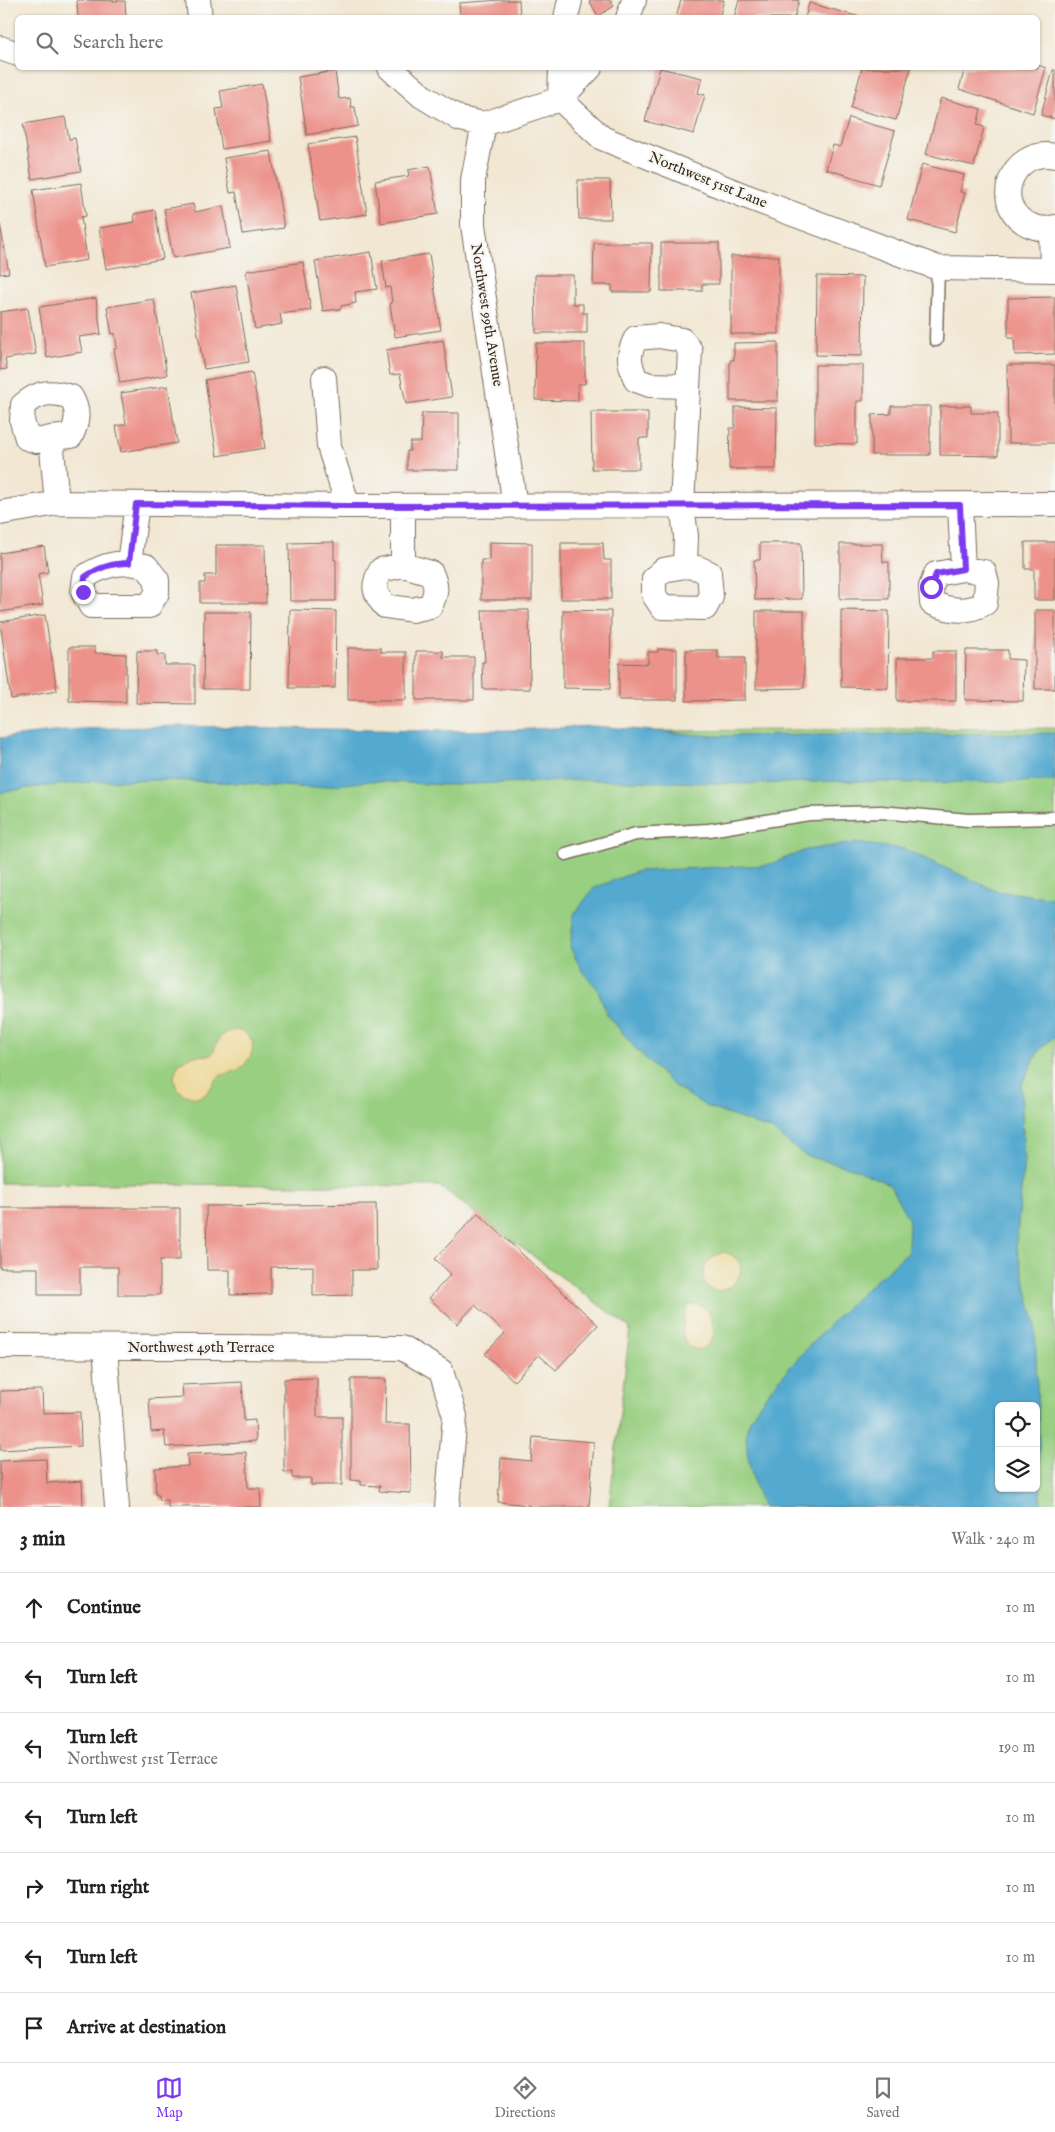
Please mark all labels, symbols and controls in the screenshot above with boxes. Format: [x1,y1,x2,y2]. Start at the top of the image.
search box [15,15,1040,70]
icon: search [33,29,61,57]
text: Search here [73,31,164,55]
street label: Northwest 51st Lane [646,148,770,212]
street label: Northwest 99th Avenue [466,242,508,388]
route start [920,576,943,599]
route end [72,581,95,604]
street label: Northwest 49th Terrace [127,1338,275,1357]
map controls [995,1402,1040,1492]
button: locate [995,1402,1040,1447]
button: layers [995,1447,1040,1492]
text: 3 min [20,1526,65,1553]
text: Walk · 240 m [951,1530,1035,1550]
icon: ahead [20,1594,48,1622]
text: Continue [67,1596,141,1620]
text: 10 m [1005,1598,1035,1618]
icon: left [20,1664,48,1692]
text: Turn left [67,1666,138,1690]
text: 10 m [1005,1668,1035,1688]
text: Turn left [67,1726,138,1750]
icon: left [20,1734,48,1762]
text: 190 m [998,1738,1035,1758]
text: Northwest 51st Terrace [67,1750,218,1770]
icon: left [20,1804,48,1832]
text: Turn left [67,1806,138,1830]
text: 10 m [1005,1808,1035,1828]
icon: right [20,1874,48,1902]
text: Turn right [67,1876,149,1900]
text: 10 m [1005,1878,1035,1898]
icon: left [20,1944,48,1972]
text: Turn left [67,1946,138,1970]
text: 10 m [1005,1948,1035,1968]
icon: arrive [20,2014,48,2042]
text: Arrive at destination [67,2016,226,2040]
tab: Map [155,2074,183,2122]
tab: Directions [494,2074,555,2122]
tab: Saved [866,2074,899,2122]

